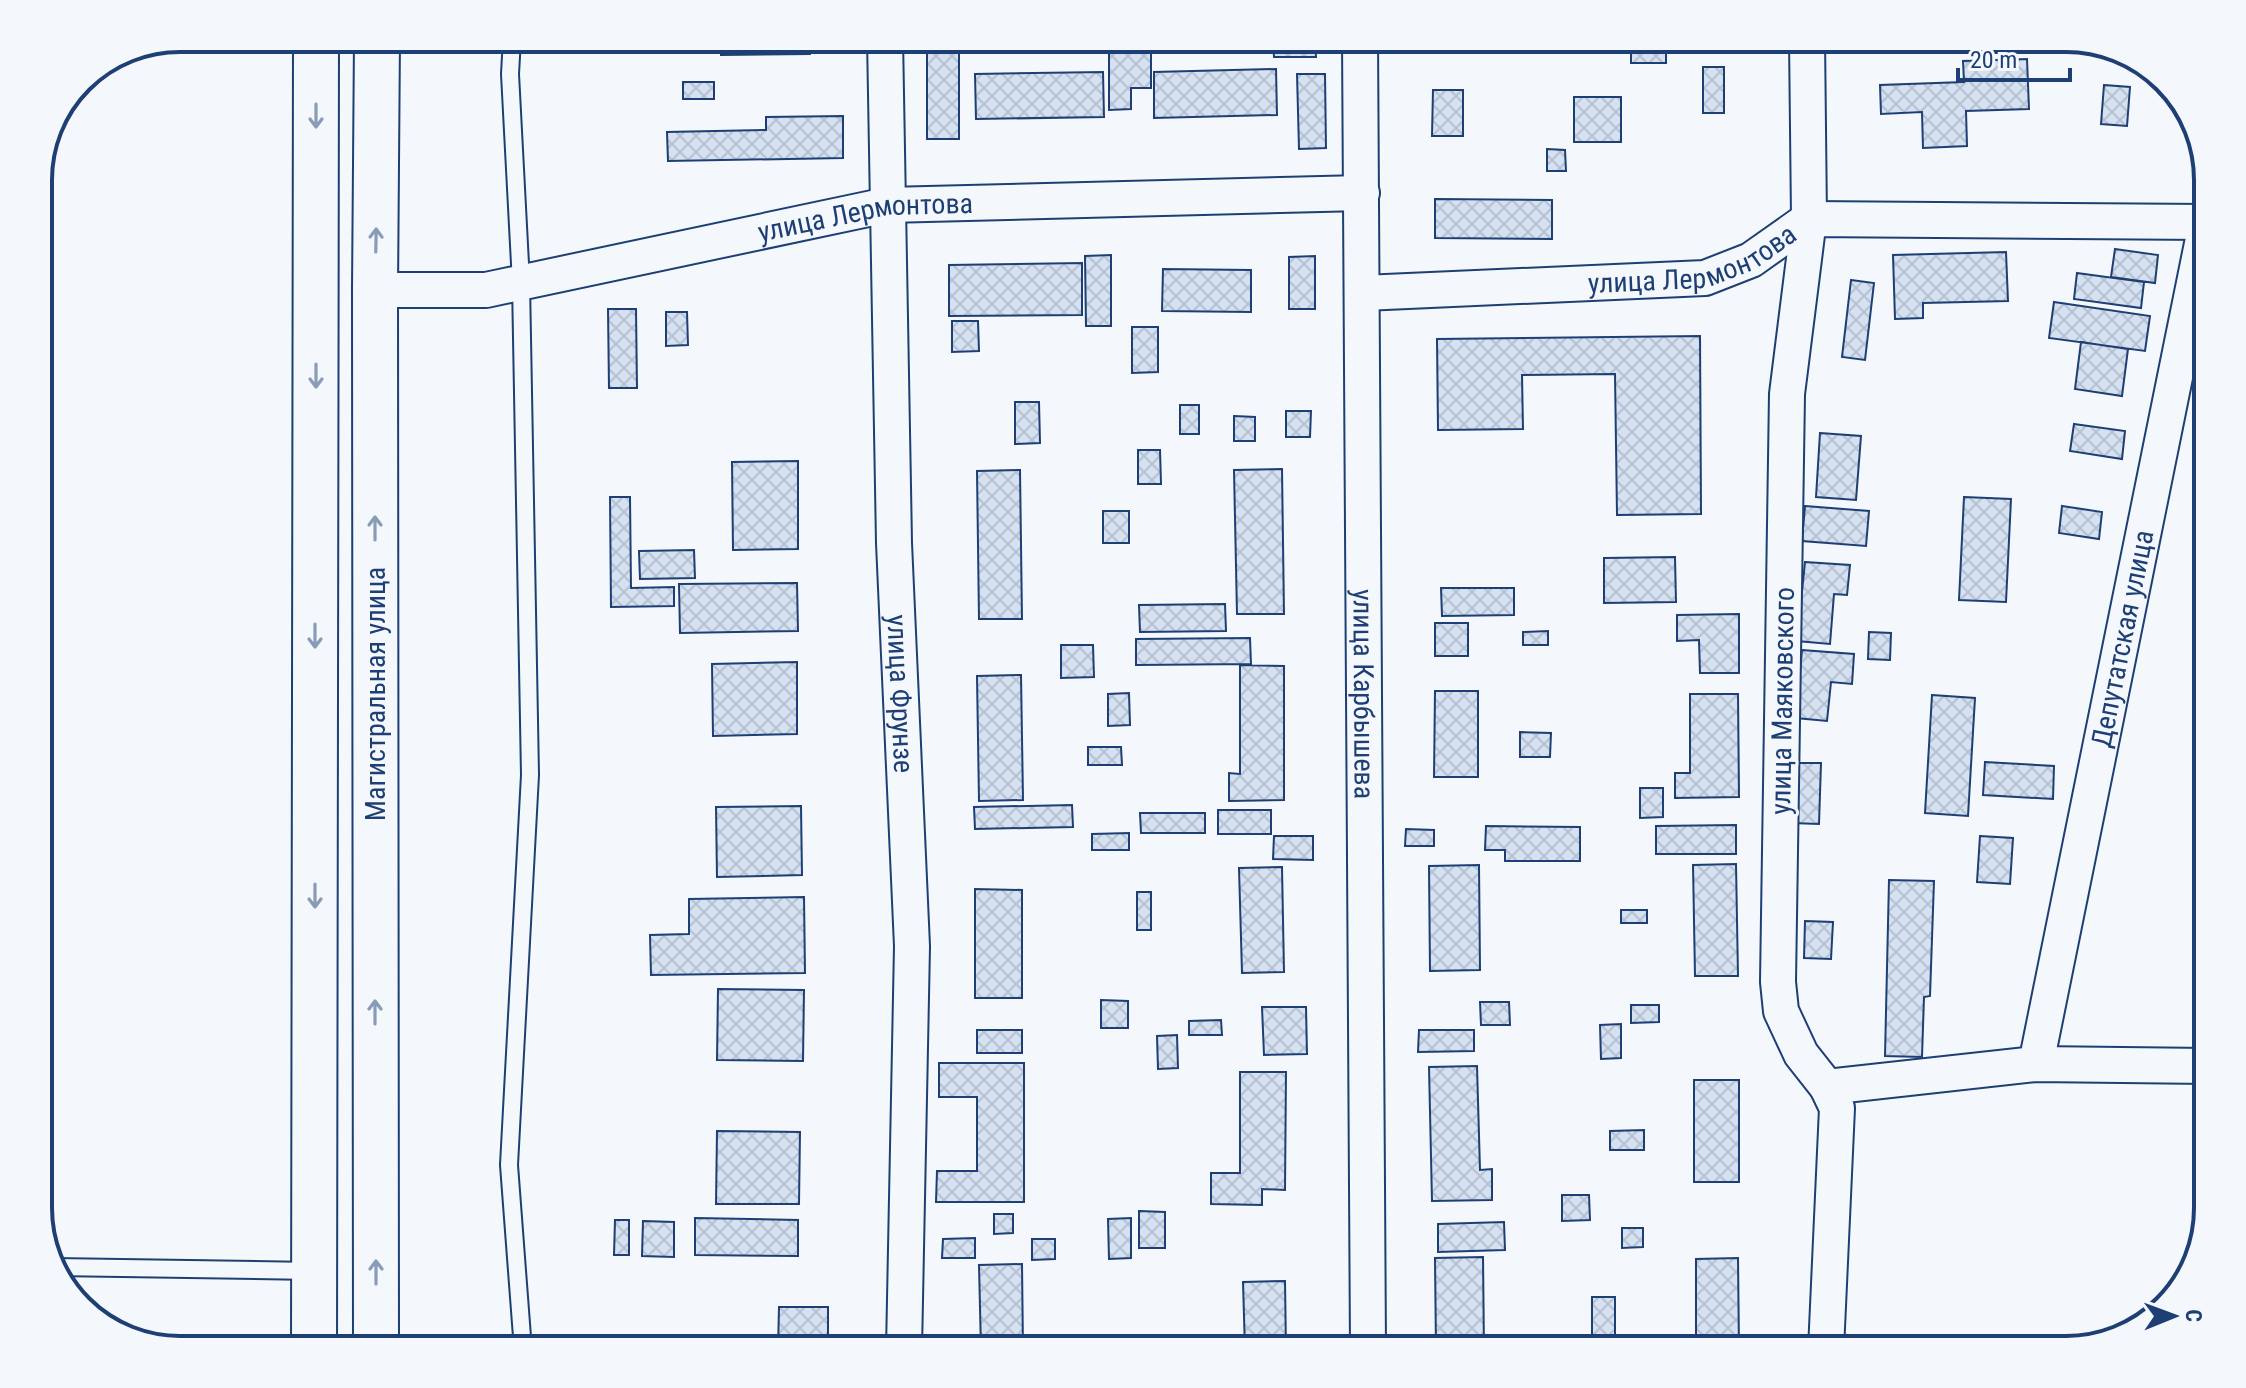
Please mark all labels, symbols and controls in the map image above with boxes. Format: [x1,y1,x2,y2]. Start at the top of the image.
scale bar [1958,32,2070,82]
text: 20 m [1970,46,2017,74]
one-way arrow [308,102,324,129]
street label: улица Лермонтова [755,187,973,249]
street label: улица Лермонтова [1587,217,1803,300]
one-way arrow [368,227,383,254]
one-way arrow [308,362,324,389]
one-way arrow [367,515,383,542]
street label: Депутатская улица [2084,527,2161,750]
street label: Магистральная улица [359,567,392,821]
street label: улица Маяковского [1764,587,1801,815]
street label: улица Карбышева [1346,589,1381,799]
street label: улица Фрунзе [880,614,920,774]
one-way arrow [307,622,323,649]
one-way arrow [307,882,323,909]
one-way arrow [368,999,383,1026]
one-way arrow [368,1259,384,1286]
north arrow [2134,1276,2214,1356]
text: С [2181,1309,2206,1322]

